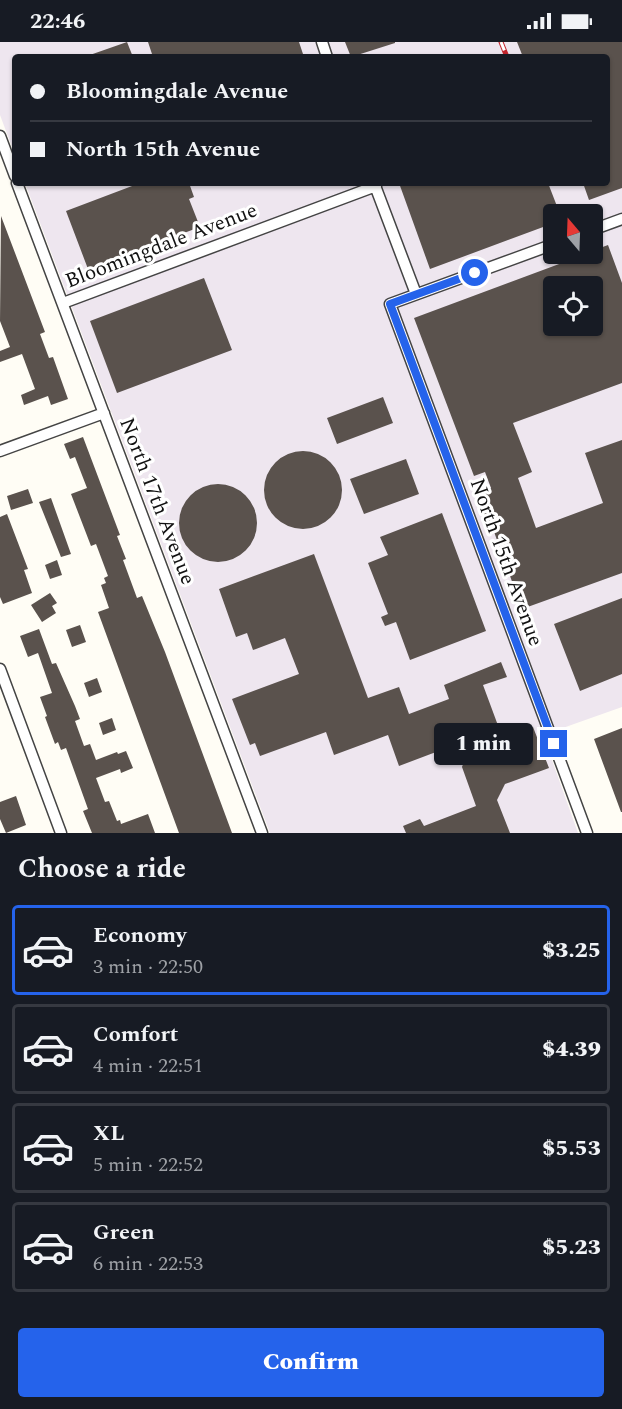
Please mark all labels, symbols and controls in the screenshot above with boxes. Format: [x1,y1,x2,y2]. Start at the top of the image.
text: 22:46 [30,5,85,38]
text: Bloomingdale Avenue [66,75,288,108]
text: North 15th Avenue [66,133,260,166]
street label: Bloomingdale Avenue [61,195,262,297]
north arrow [543,204,603,264]
map controls [543,204,603,336]
route start [461,259,488,286]
button: locate [543,276,603,336]
street label: North 17th Avenue [110,413,204,590]
street label: North 15th Avenue [461,474,551,651]
callout: 1 min [434,723,533,765]
text: 1 min [456,729,511,759]
route end [540,730,567,757]
text: Choose a ride [18,848,186,890]
text: Economy [93,919,186,952]
icon: car [21,923,75,977]
text: $3.25 [542,934,601,967]
text: 3 min · 22:50 [93,952,203,982]
text: Comfort [93,1018,178,1051]
icon: car [21,1022,75,1076]
text: $4.39 [542,1033,601,1066]
text: 4 min · 22:51 [93,1051,203,1081]
text: XL [93,1117,124,1150]
icon: car [21,1121,75,1175]
text: $5.53 [542,1132,601,1165]
text: 5 min · 22:52 [93,1150,203,1180]
text: Green [93,1216,155,1249]
icon: car [21,1220,75,1274]
text: $5.23 [542,1231,601,1264]
text: 6 min · 22:53 [93,1249,203,1279]
button: Confirm [18,1328,604,1397]

